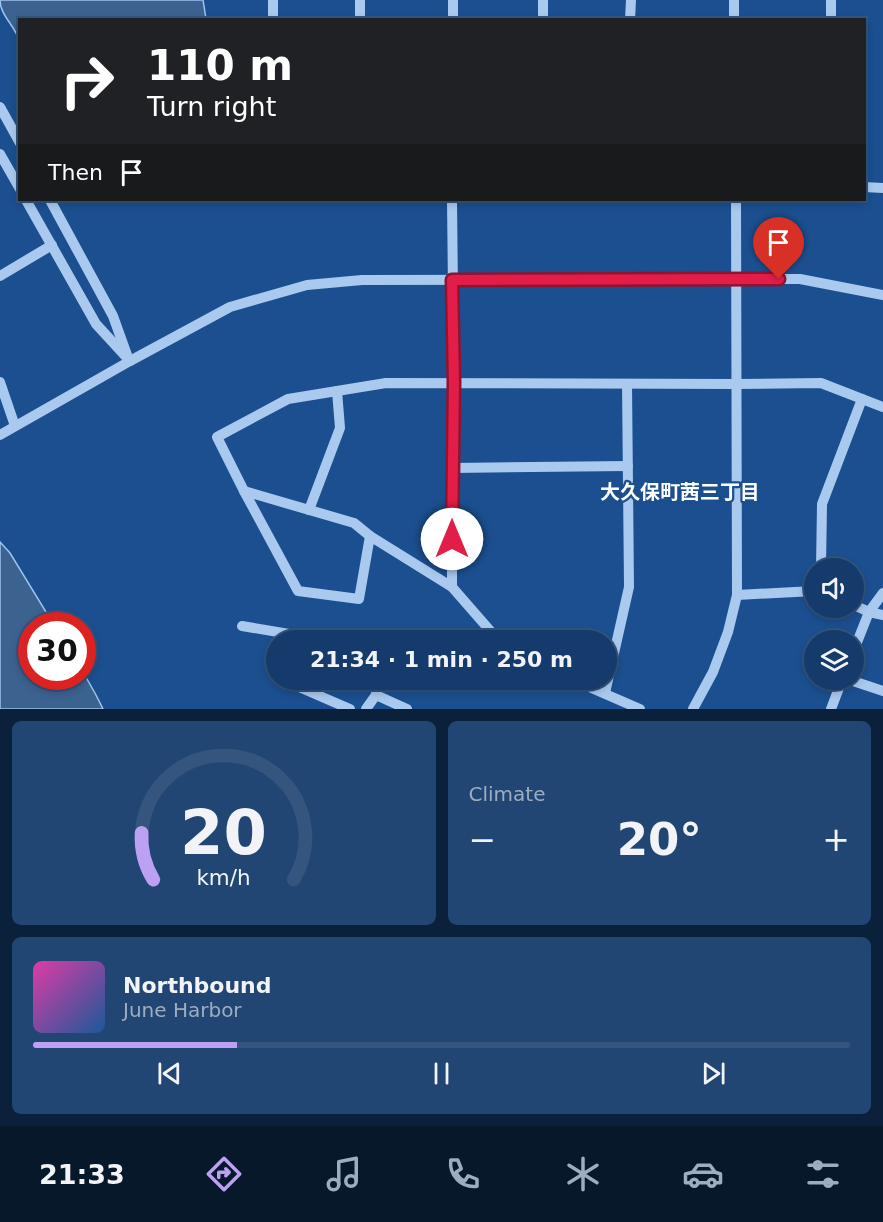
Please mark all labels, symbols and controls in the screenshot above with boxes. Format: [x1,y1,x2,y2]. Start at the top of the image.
text: 110 m [147,41,293,90]
icon: right [48,42,126,120]
text: Turn right [147,91,276,122]
icon: arrive [115,156,148,189]
text: Then [48,160,103,185]
pin [753,217,804,279]
icon: arrive [762,226,795,259]
district label: 大久保町茜三丁目 [600,480,760,504]
position arrow [420,507,484,571]
map controls [804,558,864,690]
button: sound [804,558,864,618]
speed limit sign: 30 [18,612,96,690]
button: layers [804,630,864,690]
text: 21:34 · 1 min · 250 m [310,647,573,672]
text: Climate [469,782,545,806]
text: 20 [180,796,267,869]
text: 20° [617,813,702,866]
text: − [469,820,496,859]
text: + [822,820,850,859]
text: km/h [197,865,251,890]
text: Northbound [123,973,272,998]
text: June Harbor [123,998,242,1022]
icon: previous [153,1057,186,1090]
icon: pause [425,1057,458,1090]
icon: next [697,1057,730,1090]
icon: directions [203,1153,245,1195]
icon: music [323,1153,365,1195]
icon: phone [442,1153,484,1195]
icon: climate [562,1153,604,1195]
icon: car [682,1153,724,1195]
icon: filters [802,1153,844,1195]
text: 21:33 [39,1159,125,1190]

